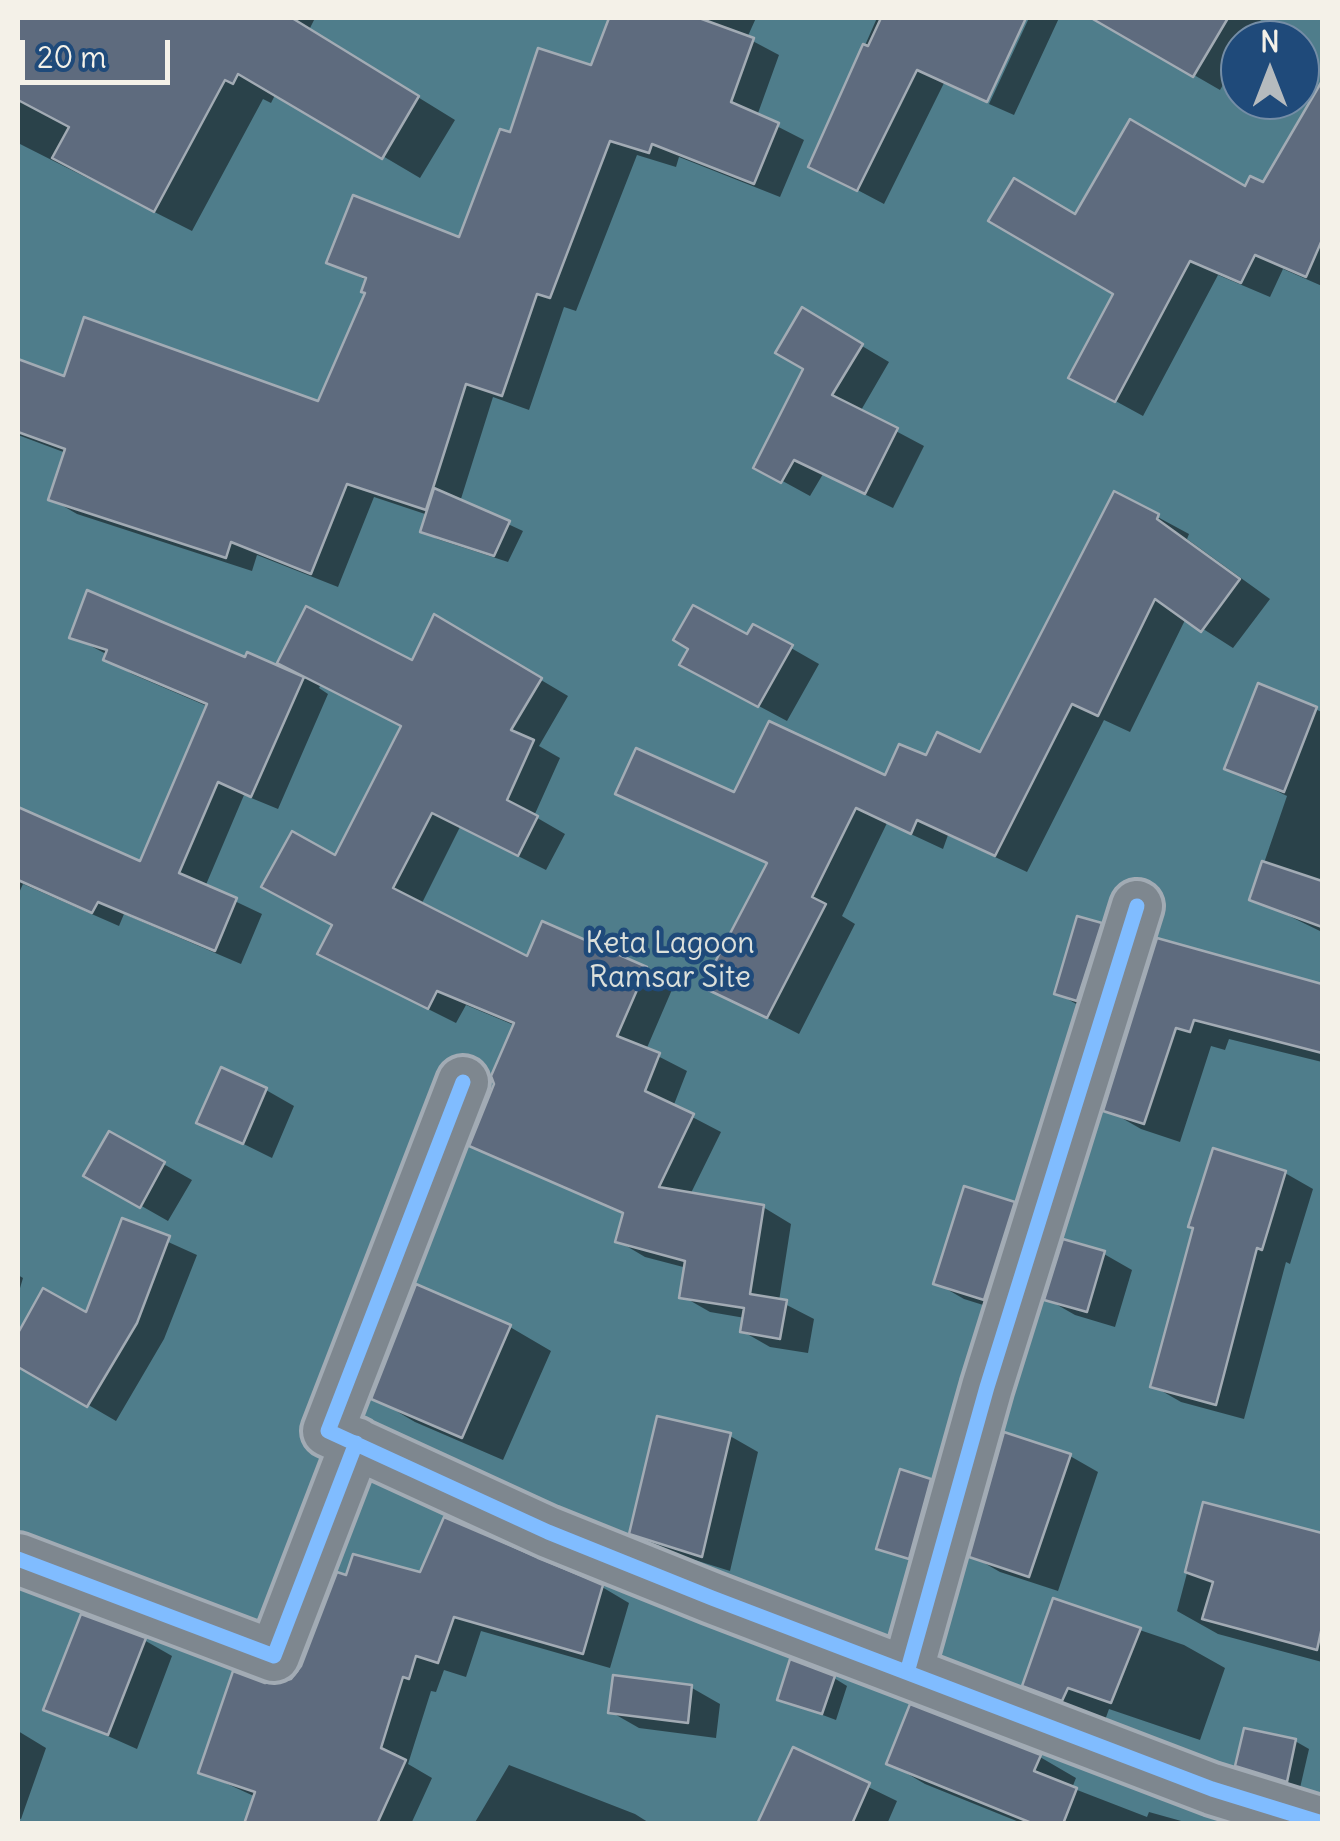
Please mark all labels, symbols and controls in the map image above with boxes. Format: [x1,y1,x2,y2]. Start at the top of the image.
scale bar [25,20,175,82]
north arrow [1220,20,1320,120]
text: N [1260,24,1280,60]
text: 20 m [37,38,107,76]
park label: Keta Lagoon Ramsar Site [585,926,755,996]

